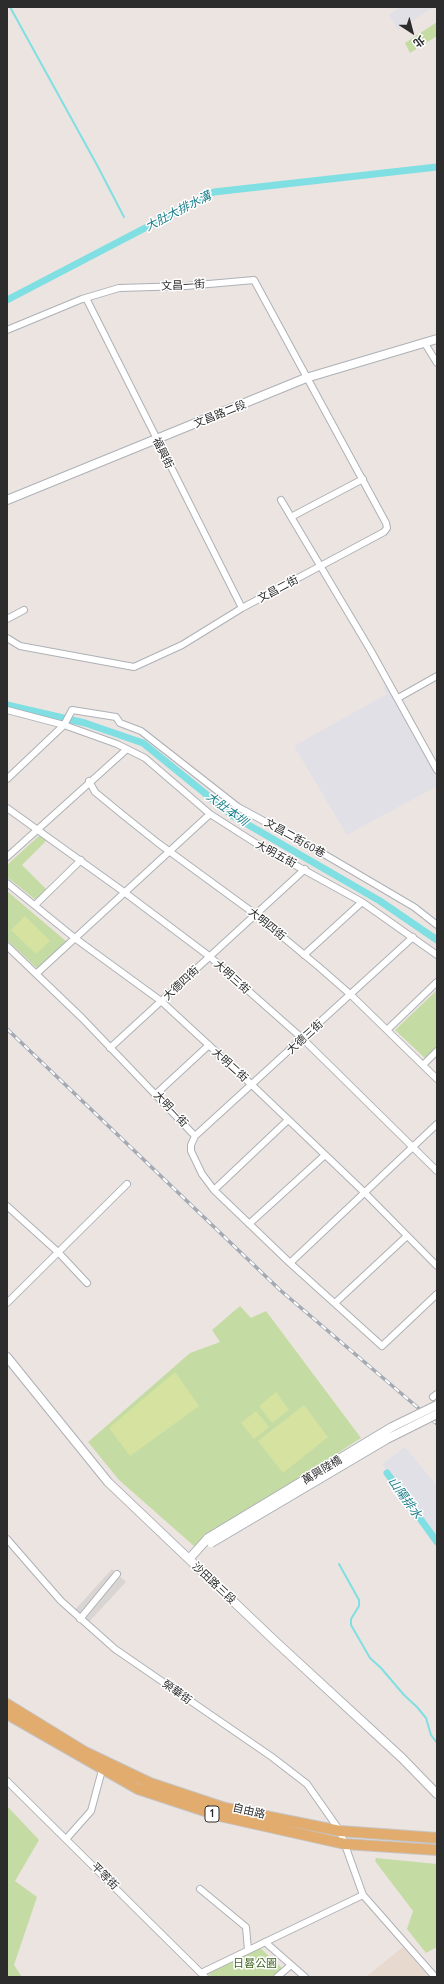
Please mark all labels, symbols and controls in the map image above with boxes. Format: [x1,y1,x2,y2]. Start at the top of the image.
north arrow [392,12,432,52]
text: 北 [411,34,427,50]
water label: 大肚大排水溝 [143,188,213,234]
street label: 文昌一街 [161,277,205,293]
street label: 文昌路二段 [192,398,248,430]
street label: 福興街 [150,435,176,471]
street label: 文昌二街 [255,573,301,605]
water label: 大肚本圳 [203,789,251,829]
street label: 文昌二街60巷 [262,816,328,860]
street label: 大明五街 [253,838,299,870]
street label: 大明四街 [246,905,288,943]
street label: 大明三街 [211,957,253,997]
street label: 大德四街 [160,963,202,1003]
street label: 大德三街 [284,1017,326,1057]
street label: 大明二街 [209,1045,251,1085]
street label: 大明一街 [151,1088,191,1130]
street label: 萬興陸橋 [300,1453,344,1487]
water label: 山陽排水 [385,1474,425,1522]
street label: 沙田路三段 [189,1559,239,1607]
street label: 榮華街 [160,1677,194,1707]
street label: 自由路 [231,1801,267,1821]
road number: 1 [205,1806,219,1822]
street label: 平等街 [89,1860,121,1892]
park label: 日晷公園 [233,1956,277,1970]

